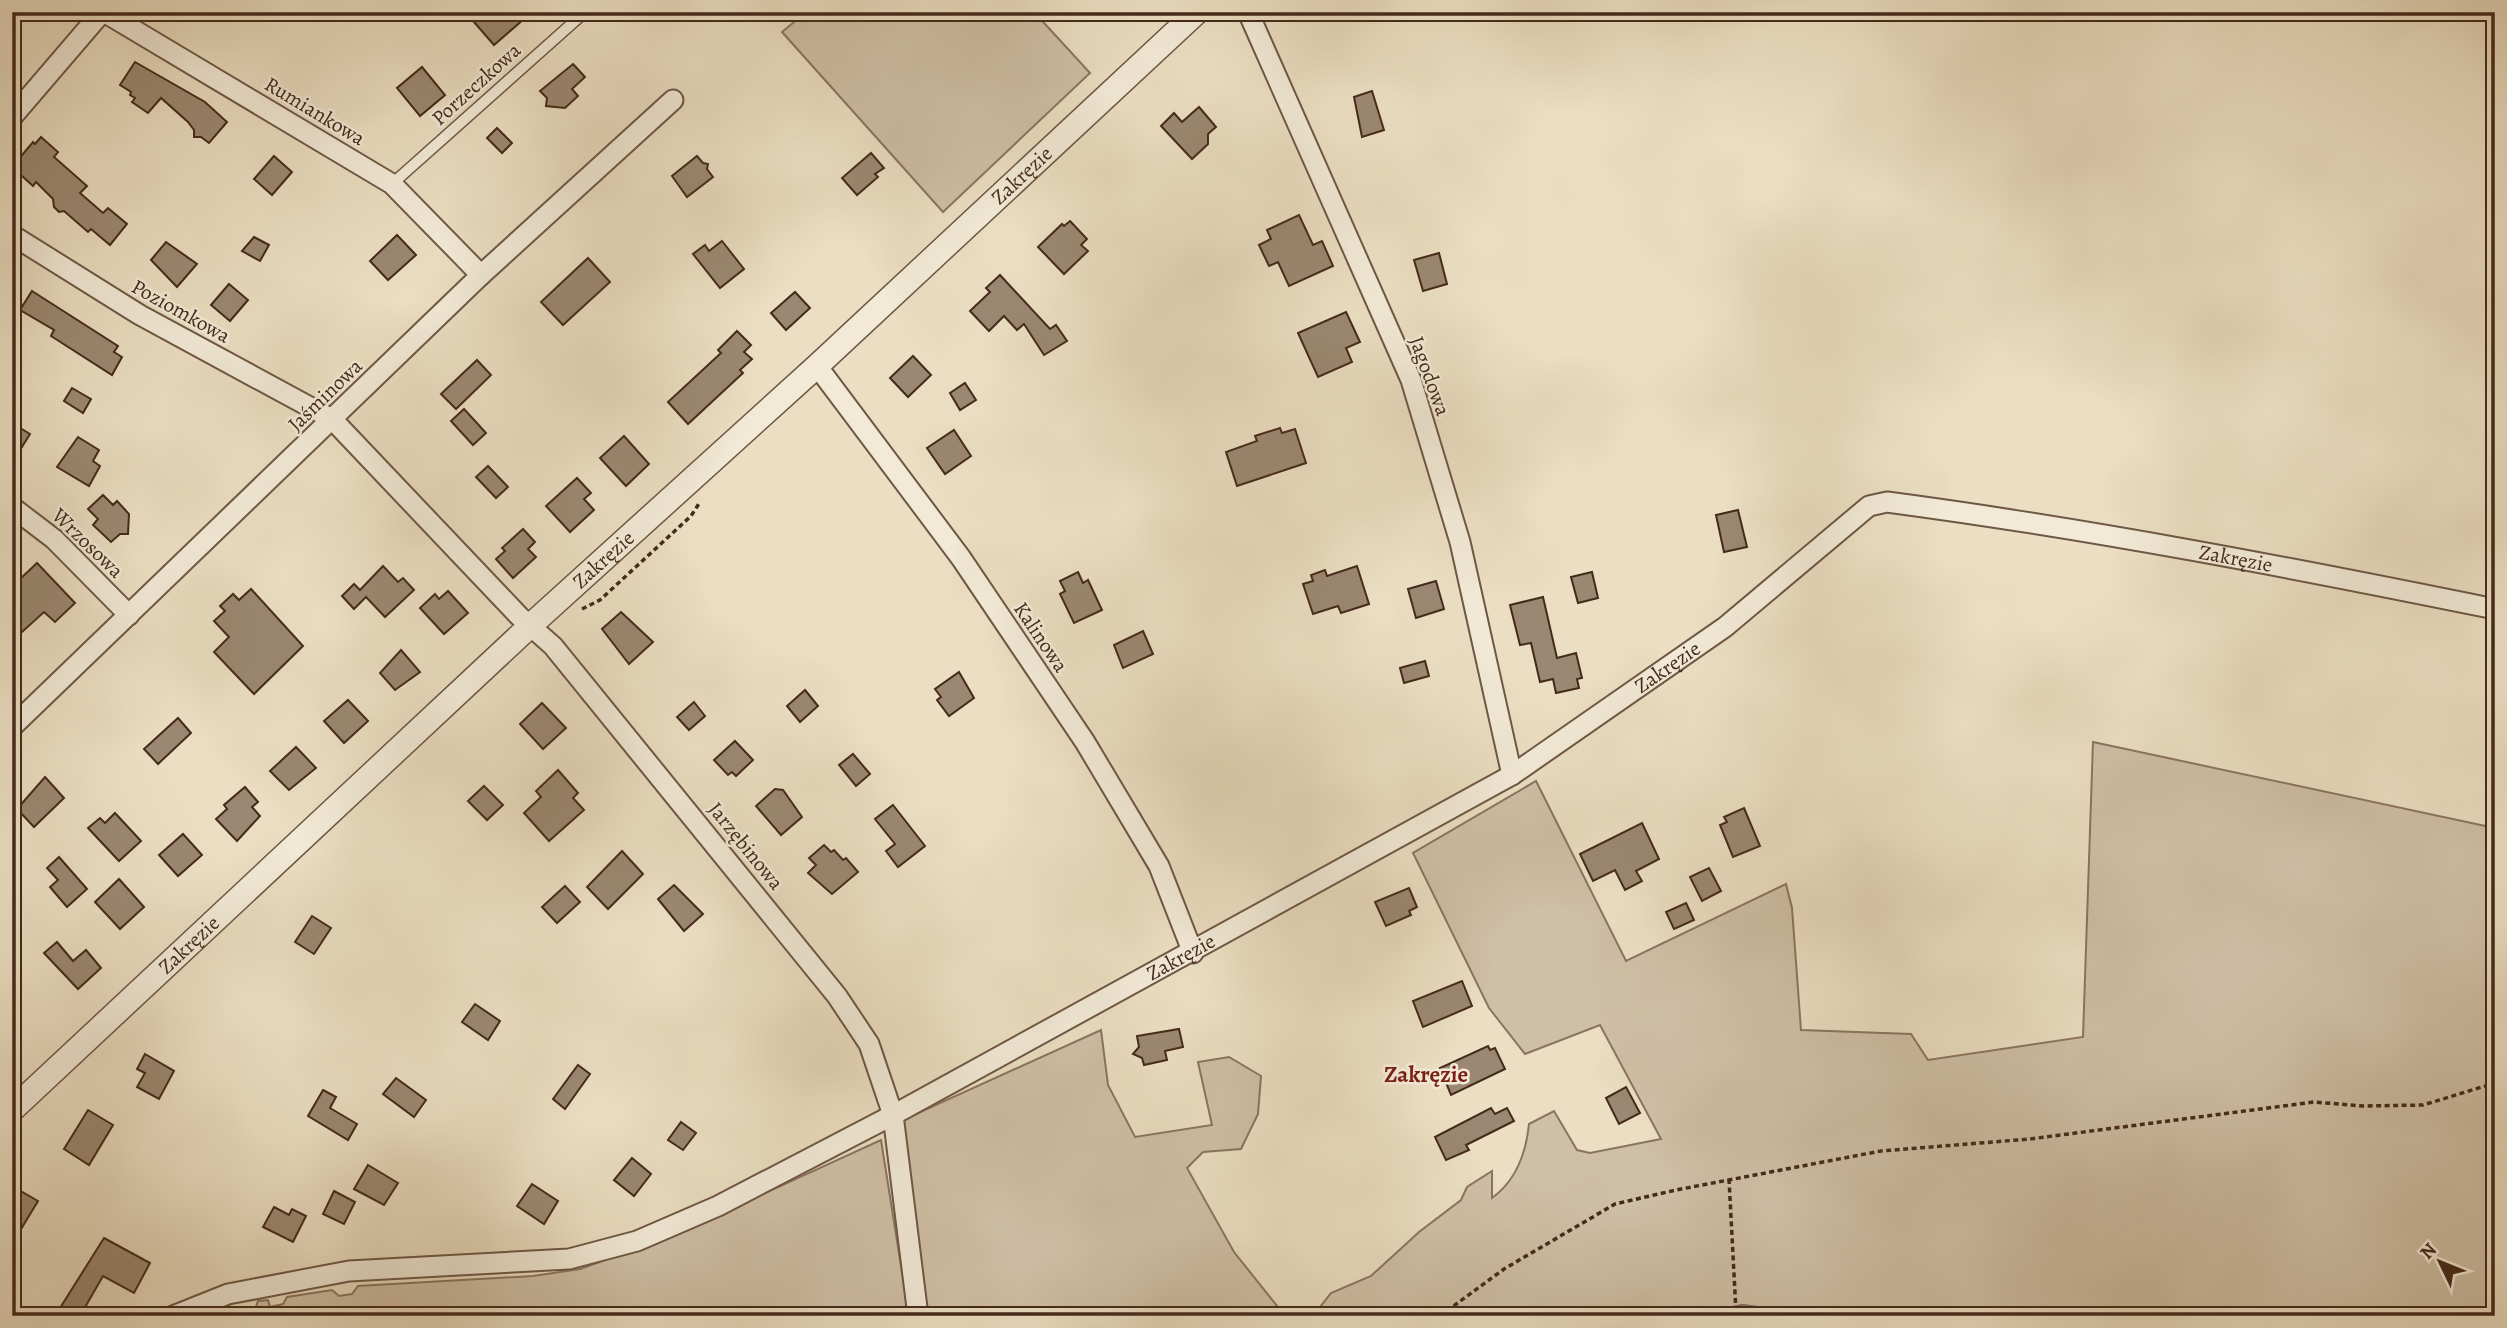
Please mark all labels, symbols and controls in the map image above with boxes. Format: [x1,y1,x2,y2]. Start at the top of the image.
street label: Porzeczkowa [425,36,527,132]
street label: Rumiankowa [260,70,371,152]
street label: Zakręzie [985,140,1059,211]
street label: Poziomkowa [127,272,236,350]
street label: Jagodowa [1403,332,1457,420]
street label: Jaśminowa [282,352,369,438]
street label: Wrzosowa [45,501,130,584]
street label: Zakręzie [566,524,640,595]
street label: Zakręzie [2197,538,2275,579]
street label: Kalinowa [1007,596,1075,678]
street label: Zakręzie [1629,634,1706,700]
street label: Jarzębinowa [702,796,790,896]
street label: Zakręzie [152,909,226,980]
street label: Zakręzie [1142,927,1220,987]
district label: Zakręzie [1384,1059,1468,1090]
north arrow [2406,1226,2476,1296]
text: N [2414,1237,2443,1265]

